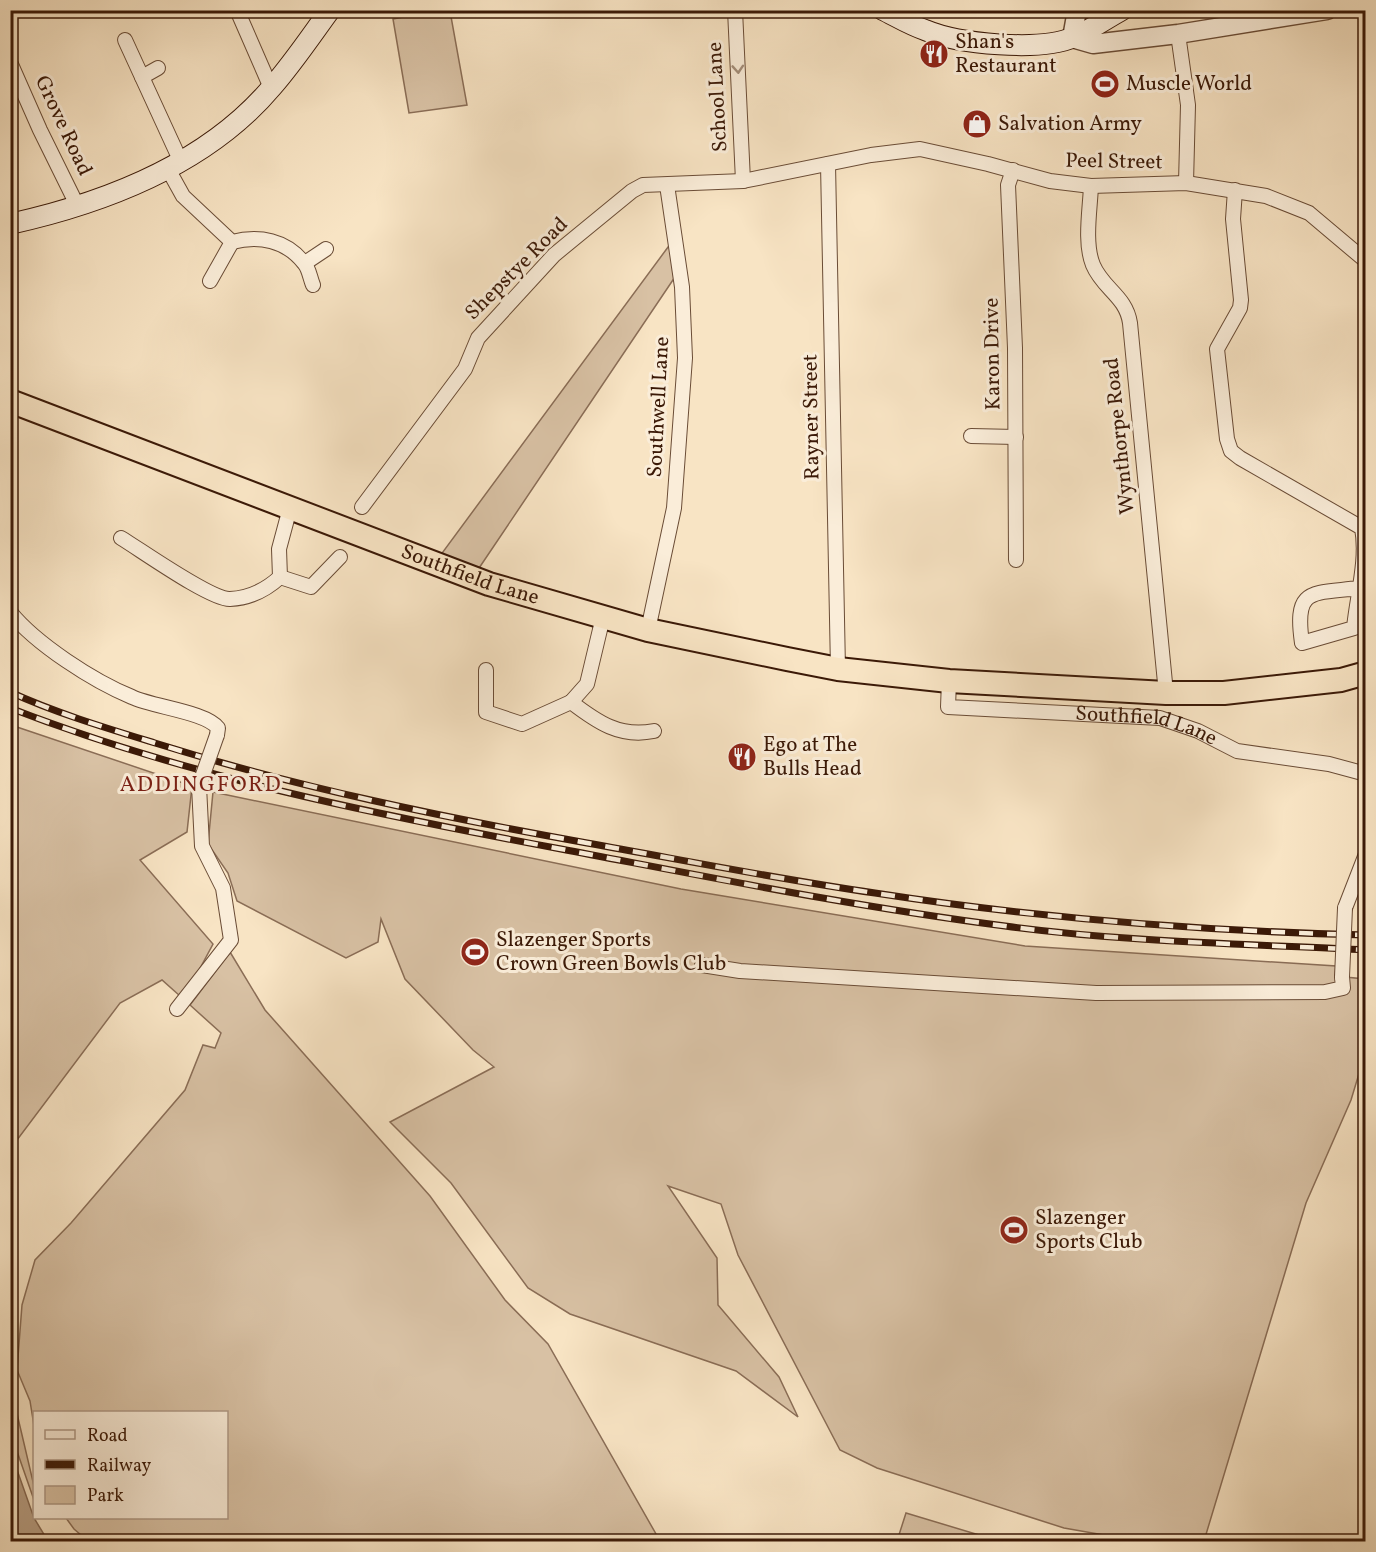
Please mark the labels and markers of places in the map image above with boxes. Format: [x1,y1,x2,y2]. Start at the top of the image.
place label: Shan's Restaurant [955,28,1057,81]
restaurant icon: Shan's Restaurant [918,38,950,70]
sports icon: Muscle World [1089,68,1121,100]
place label: Muscle World [1126,70,1252,99]
shop icon: Salvation Army [961,108,993,140]
place label: Salvation Army [998,110,1142,139]
place label: Ego at The Bulls Head [763,731,862,784]
restaurant icon: Ego at The Bulls Head [726,741,758,773]
place label: Slazenger Sports Crown Green Bowls Club [496,926,726,979]
sports icon: Slazenger Sports Crown Green Bowls Club [459,936,491,968]
place label: Slazenger Sports Club [1035,1204,1142,1257]
sports icon: Slazenger Sports Club [998,1214,1030,1246]

